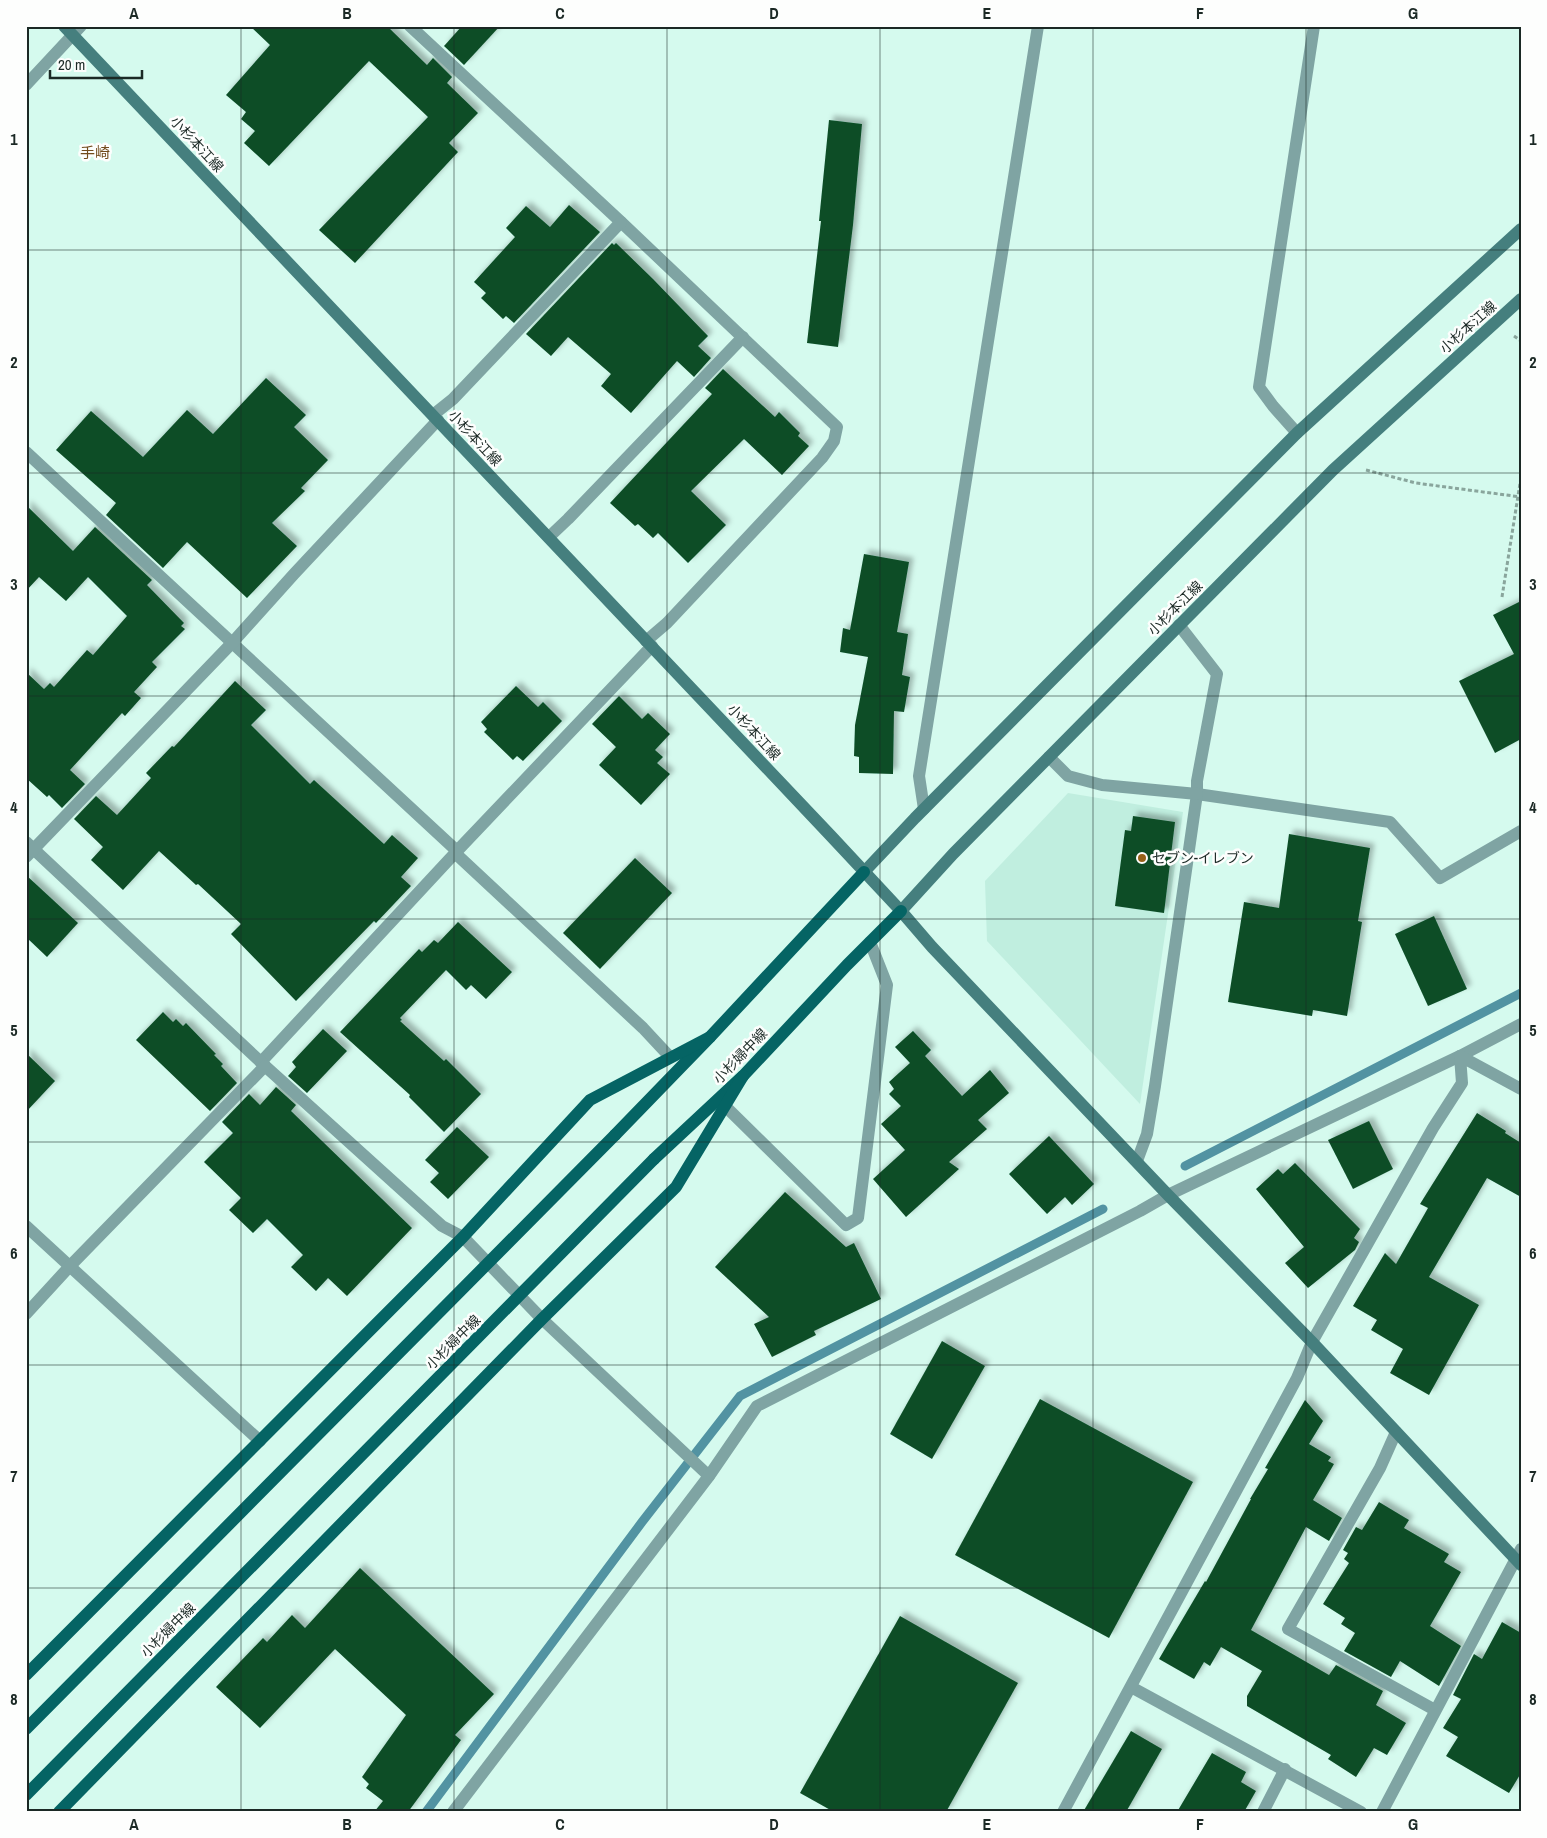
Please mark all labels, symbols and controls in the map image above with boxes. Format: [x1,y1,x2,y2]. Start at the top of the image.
text: A [129,2,139,24]
text: B [342,2,352,24]
text: C [555,2,565,24]
text: D [769,2,779,24]
text: E [983,2,992,24]
text: F [1196,2,1204,24]
text: G [1408,2,1418,24]
scale bar [50,48,142,80]
text: 20 m [58,54,85,75]
street label: 小杉本江線 [167,112,227,176]
text: 1 [10,128,18,150]
text: 1 [1529,128,1537,150]
district label: 手崎 [80,142,110,163]
street label: 小杉本江線 [1436,297,1500,357]
text: 2 [10,351,18,373]
text: 2 [1529,351,1537,373]
street label: 小杉本江線 [445,406,505,470]
text: 3 [10,573,18,595]
text: 3 [1529,573,1537,595]
street label: 小杉本江線 [1144,577,1206,639]
street label: 小杉本江線 [724,700,784,764]
text: 4 [10,796,18,818]
text: 4 [1529,796,1537,818]
place label: セブン-イレブン [1152,849,1254,867]
marker: セブン-イレブン [1136,852,1148,864]
text: 5 [10,1019,18,1041]
text: 5 [1529,1019,1537,1041]
street label: 小杉婦中線 [709,1025,771,1087]
text: 6 [10,1242,18,1264]
text: 6 [1529,1242,1537,1264]
street label: 小杉婦中線 [422,1311,484,1373]
text: 7 [10,1465,18,1487]
text: 7 [1529,1465,1537,1487]
street label: 小杉婦中線 [137,1599,199,1661]
text: 8 [10,1688,18,1710]
text: 8 [1529,1688,1537,1710]
text: A [129,1813,139,1835]
text: B [342,1813,352,1835]
text: C [555,1813,565,1835]
text: D [769,1813,779,1835]
text: E [983,1813,992,1835]
text: F [1196,1813,1204,1835]
text: G [1408,1813,1418,1835]

